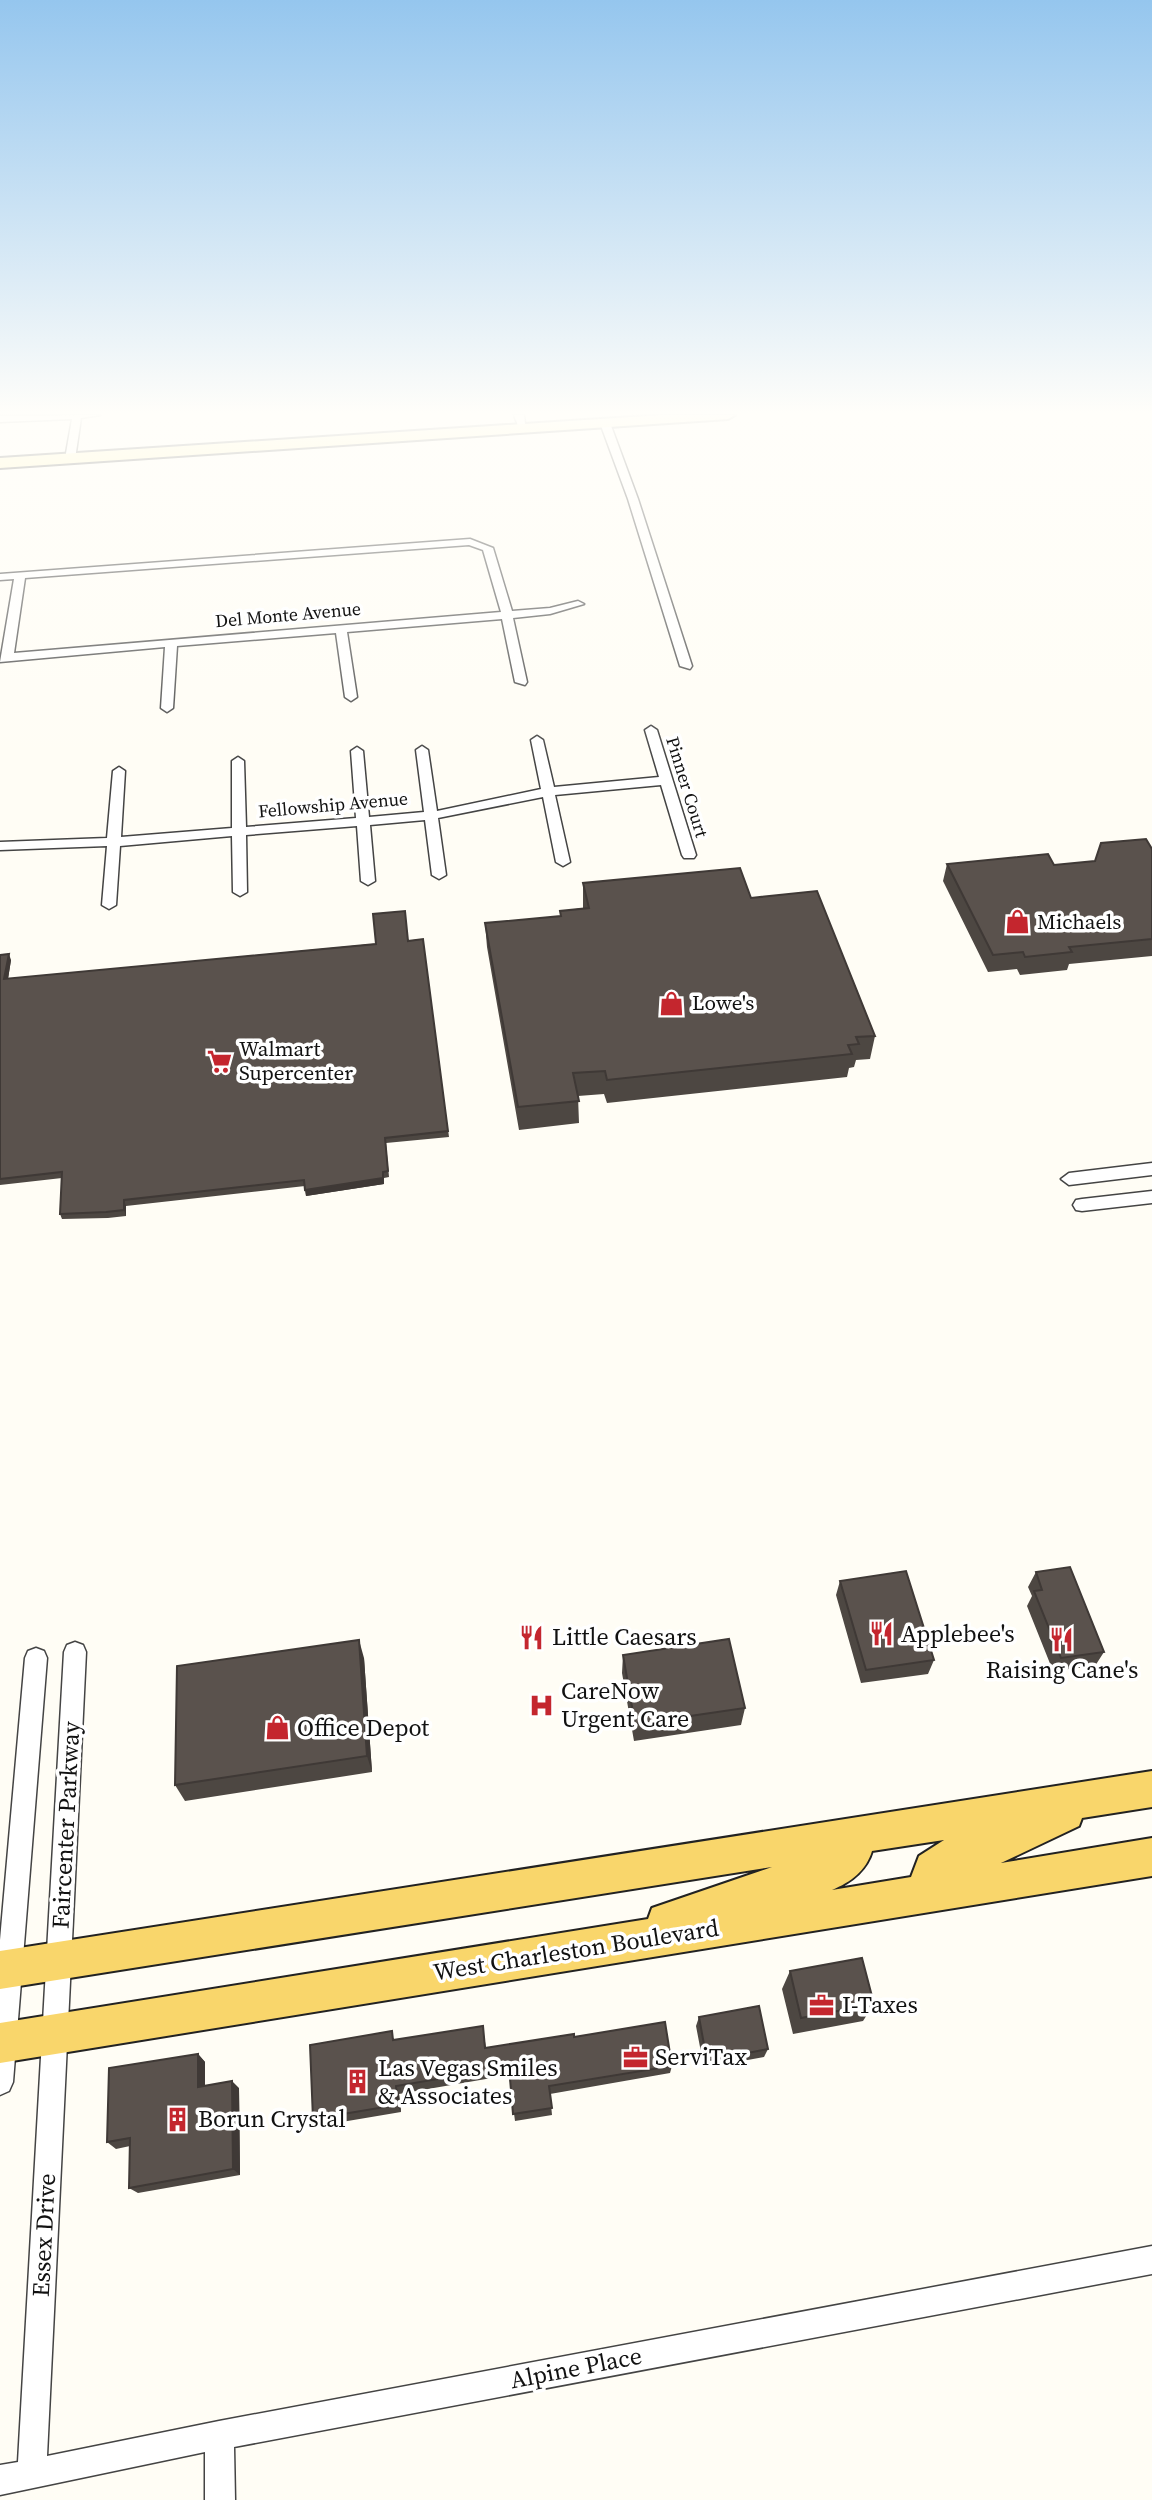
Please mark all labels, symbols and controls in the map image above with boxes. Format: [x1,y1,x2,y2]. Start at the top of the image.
street label: Del Monte Avenue [214,596,362,633]
street label: Pinner Court [660,733,715,841]
street label: Fellowship Avenue [257,786,409,824]
place label: Michaels [1037,907,1121,936]
shop icon: Michaels [1003,908,1031,936]
place label: Lowe's [692,988,754,1017]
shop icon: Lowe's [658,989,686,1017]
place label: Walmart Supercenter [239,1034,353,1087]
supermarket icon: Walmart Supercenter [205,1047,233,1075]
place label: Applebee's [901,1617,1015,1650]
place label: Little Caesars [552,1620,697,1653]
restaurant icon: Applebee's [867,1620,895,1648]
restaurant icon: Little Caesars [518,1623,546,1651]
restaurant icon: Raising Cane's [1048,1625,1076,1653]
place label: Raising Cane's [986,1653,1138,1686]
place label: CareNow Urgent Care [561,1674,689,1735]
hospital icon: CareNow Urgent Care [527,1691,555,1719]
place label: Office Depot [297,1711,429,1744]
shop icon: Office Depot [263,1714,291,1742]
street label: Faircenter Parkway [44,1720,87,1930]
street label: West Charleston Boulevard [431,1911,721,1988]
place label: I-Taxes [842,1988,918,2021]
office icon: I-Taxes [808,1991,836,2019]
place label: ServiTax [655,2040,747,2073]
office icon: ServiTax [621,2043,649,2071]
place label: Las Vegas Smiles & Associates [378,2051,558,2112]
building icon: Las Vegas Smiles & Associates [344,2068,372,2096]
place label: Borun Crystal [198,2102,346,2135]
building icon: Borun Crystal [164,2105,192,2133]
street label: Essex Drive [24,2172,63,2298]
street label: Alpine Place [507,2339,644,2396]

